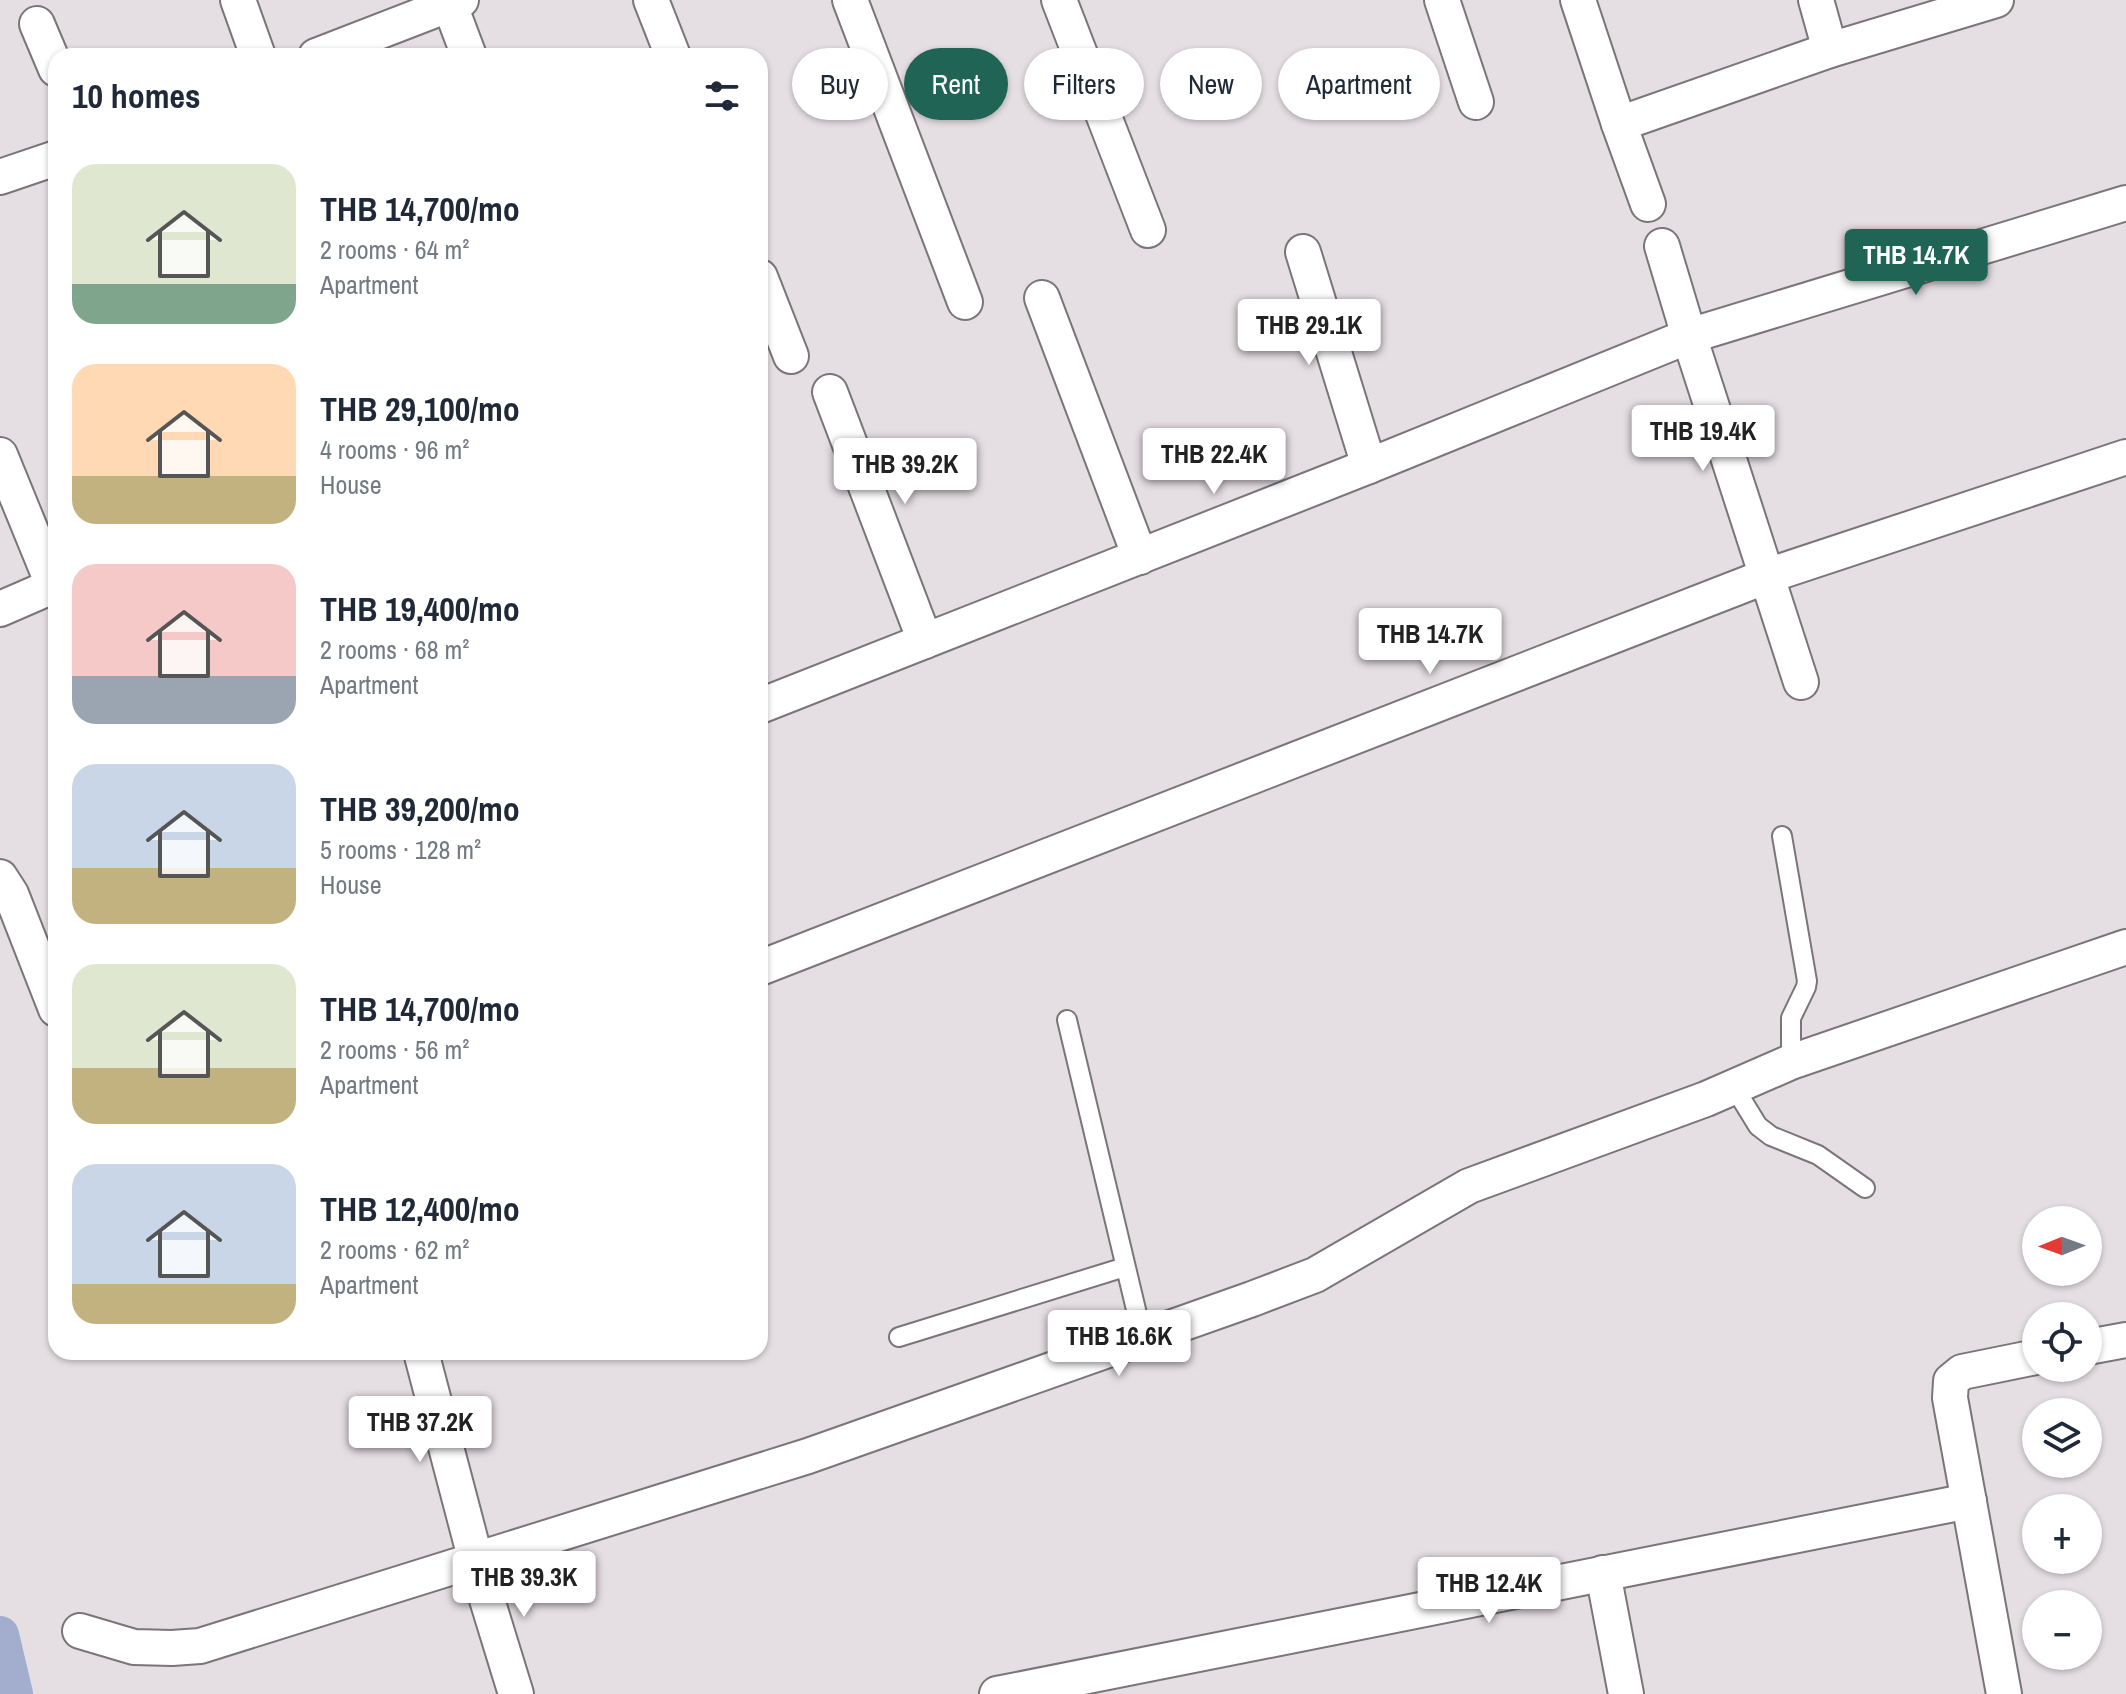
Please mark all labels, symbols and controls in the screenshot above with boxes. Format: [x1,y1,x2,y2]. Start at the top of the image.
chip: Buy [792,48,888,120]
chip: Rent [904,48,1008,120]
chip: Filters [1024,48,1144,120]
chip: New [1160,48,1262,120]
chip: Apartment [1278,48,1440,120]
text: 10 homes [72,73,201,119]
icon: filters [700,74,744,118]
text: THB 14,700/mo [320,186,520,232]
icon: home [136,196,232,292]
pin: THB 14.7K [1824,229,2008,297]
text: 2 rooms · 64 m² [320,232,469,267]
text: THB 14.7K [1863,237,1969,272]
text: Apartment [320,267,418,302]
pin: THB 29.1K [1217,299,1401,367]
text: THB 29.1K [1256,307,1362,342]
text: THB 29,100/mo [320,386,520,432]
icon: home [136,396,232,492]
pin: THB 19.4K [1611,405,1795,473]
text: THB 19.4K [1650,413,1756,448]
pin: THB 22.4K [1122,428,1306,496]
text: 4 rooms · 96 m² [320,432,469,467]
text: THB 22.4K [1161,436,1267,471]
pin: THB 39.2K [813,438,997,506]
text: THB 39.2K [852,446,958,481]
text: House [320,467,382,502]
text: THB 19,400/mo [320,586,520,632]
icon: home [136,596,232,692]
pin: THB 14.7K [1338,608,1522,676]
text: THB 14.7K [1377,616,1483,651]
text: 2 rooms · 68 m² [320,632,469,667]
text: Apartment [320,667,418,702]
text: THB 39,200/mo [320,786,520,832]
icon: home [136,796,232,892]
text: 5 rooms · 128 m² [320,832,481,867]
text: House [320,867,382,902]
text: THB 14,700/mo [320,986,520,1032]
icon: home [136,996,232,1092]
text: 2 rooms · 56 m² [320,1032,469,1067]
text: Apartment [320,1067,418,1102]
text: THB 12,400/mo [320,1186,520,1232]
icon: home [136,1196,232,1292]
north arrow [2022,1206,2102,1286]
map controls [2022,1206,2102,1670]
text: 2 rooms · 62 m² [320,1232,469,1267]
text: Apartment [320,1267,418,1302]
button: locate [2022,1302,2102,1382]
pin: THB 16.6K [1027,1310,1211,1378]
text: THB 16.6K [1066,1318,1172,1353]
pin: THB 37.2K [328,1396,512,1464]
button: layers [2022,1398,2102,1478]
text: THB 37.2K [367,1404,473,1439]
button: + [2022,1494,2102,1574]
pin: THB 39.3K [432,1551,616,1619]
pin: THB 12.4K [1397,1557,1581,1625]
text: THB 39.3K [471,1559,577,1594]
text: THB 12.4K [1436,1565,1542,1600]
button: − [2022,1590,2102,1670]

